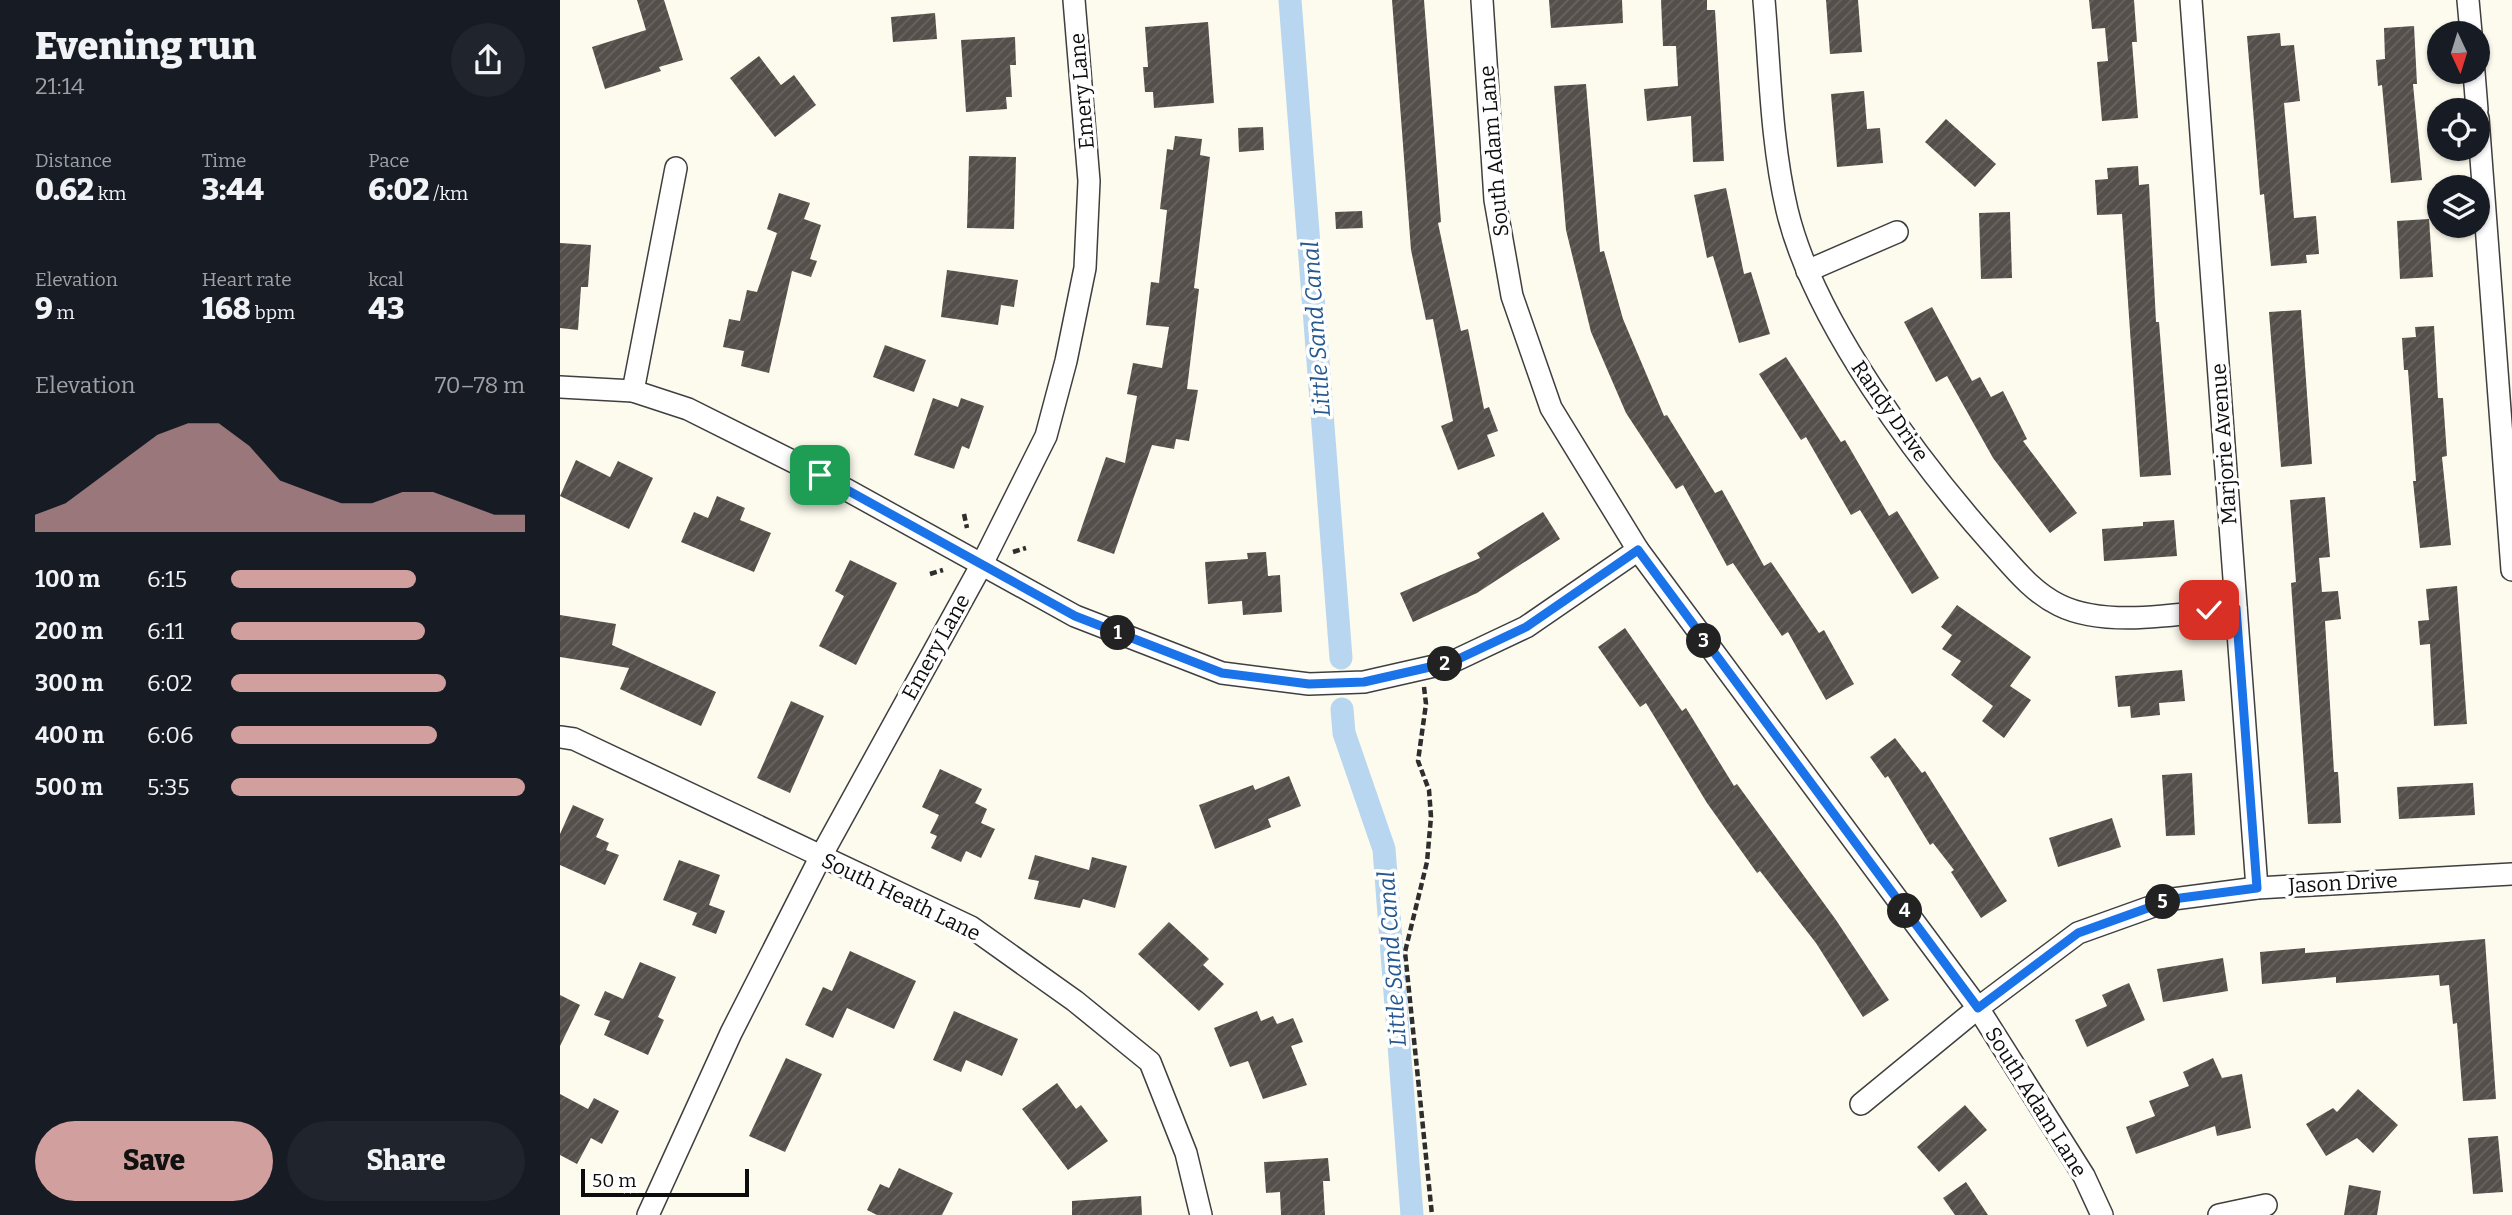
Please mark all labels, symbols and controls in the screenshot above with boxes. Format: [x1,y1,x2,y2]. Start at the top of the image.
north arrow [2427,21,2490,84]
map controls [2427,21,2490,238]
text: Evening run [35,23,256,69]
button: share [451,23,525,97]
street label: Emery Lane [1064,32,1100,150]
street label: South Adam Lane [1474,64,1514,238]
text: 21:14 [35,72,84,100]
button: locate [2427,98,2490,161]
text: Distance [35,149,112,172]
text: Time [202,149,247,172]
text: Pace [368,149,409,172]
text: 0.62 [35,172,94,208]
text: 3:44 [202,172,264,208]
text: 6:02 [368,172,430,208]
button: layers [2427,175,2490,238]
text: km [94,182,126,205]
text: /km [430,182,468,205]
water label: Little Sand Canal [1296,240,1336,418]
text: Elevation [35,268,118,291]
text: Heart rate [202,268,292,291]
text: kcal [368,268,404,291]
text: 9 [35,291,53,327]
text: 168 [202,291,251,327]
text: 43 [368,291,404,327]
text: m [53,301,75,324]
text: bpm [251,301,295,324]
street label: Randy Drive [1846,355,1934,467]
street label: Marjorie Avenue [2205,362,2243,526]
text: Elevation [35,371,135,399]
text: 70–78 m [435,371,525,399]
pin [790,445,850,505]
icon: arrive [801,456,839,494]
text: 100 m [35,565,100,593]
text: 6:15 [147,565,187,593]
pin [2179,580,2239,640]
street label: Emery Lane [896,590,976,704]
icon: check [2190,591,2228,629]
pin: 1 [1100,616,1136,650]
text: 200 m [35,617,103,645]
text: 6:11 [147,617,184,645]
text: 1 [1113,621,1122,644]
pin: 3 [1686,624,1722,658]
text: 3 [1698,629,1709,652]
pin: 2 [1428,646,1463,682]
text: 2 [1439,652,1450,675]
text: 300 m [35,669,104,697]
text: 6:02 [147,669,193,697]
text: 400 m [35,721,104,749]
text: 6:06 [147,721,194,749]
text: 500 m [35,773,103,801]
text: 5:35 [147,773,190,801]
street label: South Heath Lane [817,847,985,947]
street label: Jason Drive [2287,867,2398,899]
water label: Little Sand Canal [1372,870,1412,1048]
pin: 5 [2146,884,2180,920]
text: 5 [2157,890,2168,913]
pin: 4 [1888,894,1922,928]
text: 4 [1899,899,1910,922]
street label: South Adam Lane [1979,1022,2093,1182]
button: Save [35,1121,273,1201]
button: Share [287,1121,525,1201]
scale bar [581,1166,749,1198]
text: 50 m [592,1169,636,1192]

